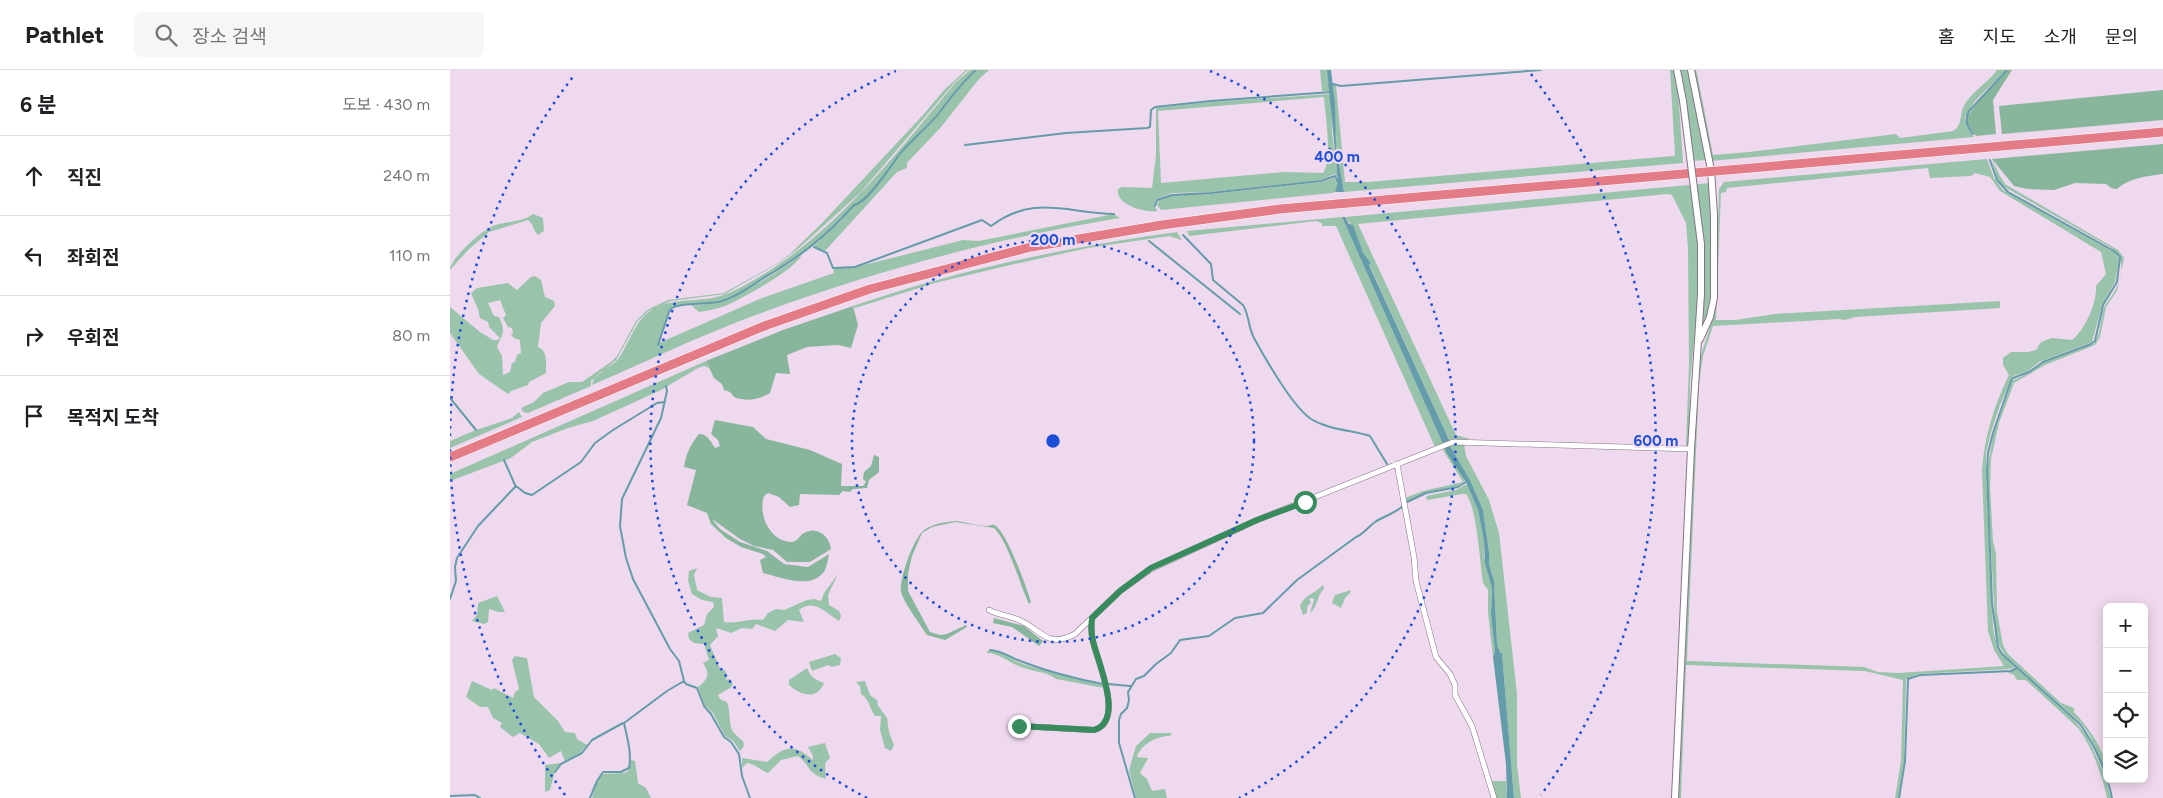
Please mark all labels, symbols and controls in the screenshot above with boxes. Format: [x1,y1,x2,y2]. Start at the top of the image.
search box [134,12,484,57]
text: Pathlet [25,20,104,49]
icon: search [152,21,180,49]
text: 장소 검색 [192,25,267,48]
text: 홈 [1938,26,1955,48]
text: 지도 [1983,26,2016,48]
text: 소개 [2044,26,2077,48]
text: 문의 [2105,26,2138,48]
text: 6 분 [20,92,57,117]
text: 도보 · 430 m [342,95,430,114]
text: 400 m [1314,148,1360,166]
icon: ahead [20,162,48,190]
text: 직진 [67,166,102,189]
text: 240 m [383,166,430,185]
text: 200 m [1031,231,1075,249]
icon: left [20,242,48,270]
text: 좌회전 [67,246,119,269]
text: 110 m [389,246,430,265]
icon: right [20,322,48,350]
text: 우회전 [67,326,119,349]
text: 80 m [392,326,430,345]
icon: arrive [20,402,48,430]
text: 목적지 도착 [67,406,159,429]
centre of rings [1044,432,1062,450]
text: 600 m [1634,432,1678,450]
route start [1294,491,1317,514]
map controls [2103,603,2148,783]
button: + [2103,603,2148,648]
button: − [2103,648,2148,693]
button: locate [2103,693,2148,738]
route end [1008,715,1031,738]
button: layers [2103,738,2148,783]

